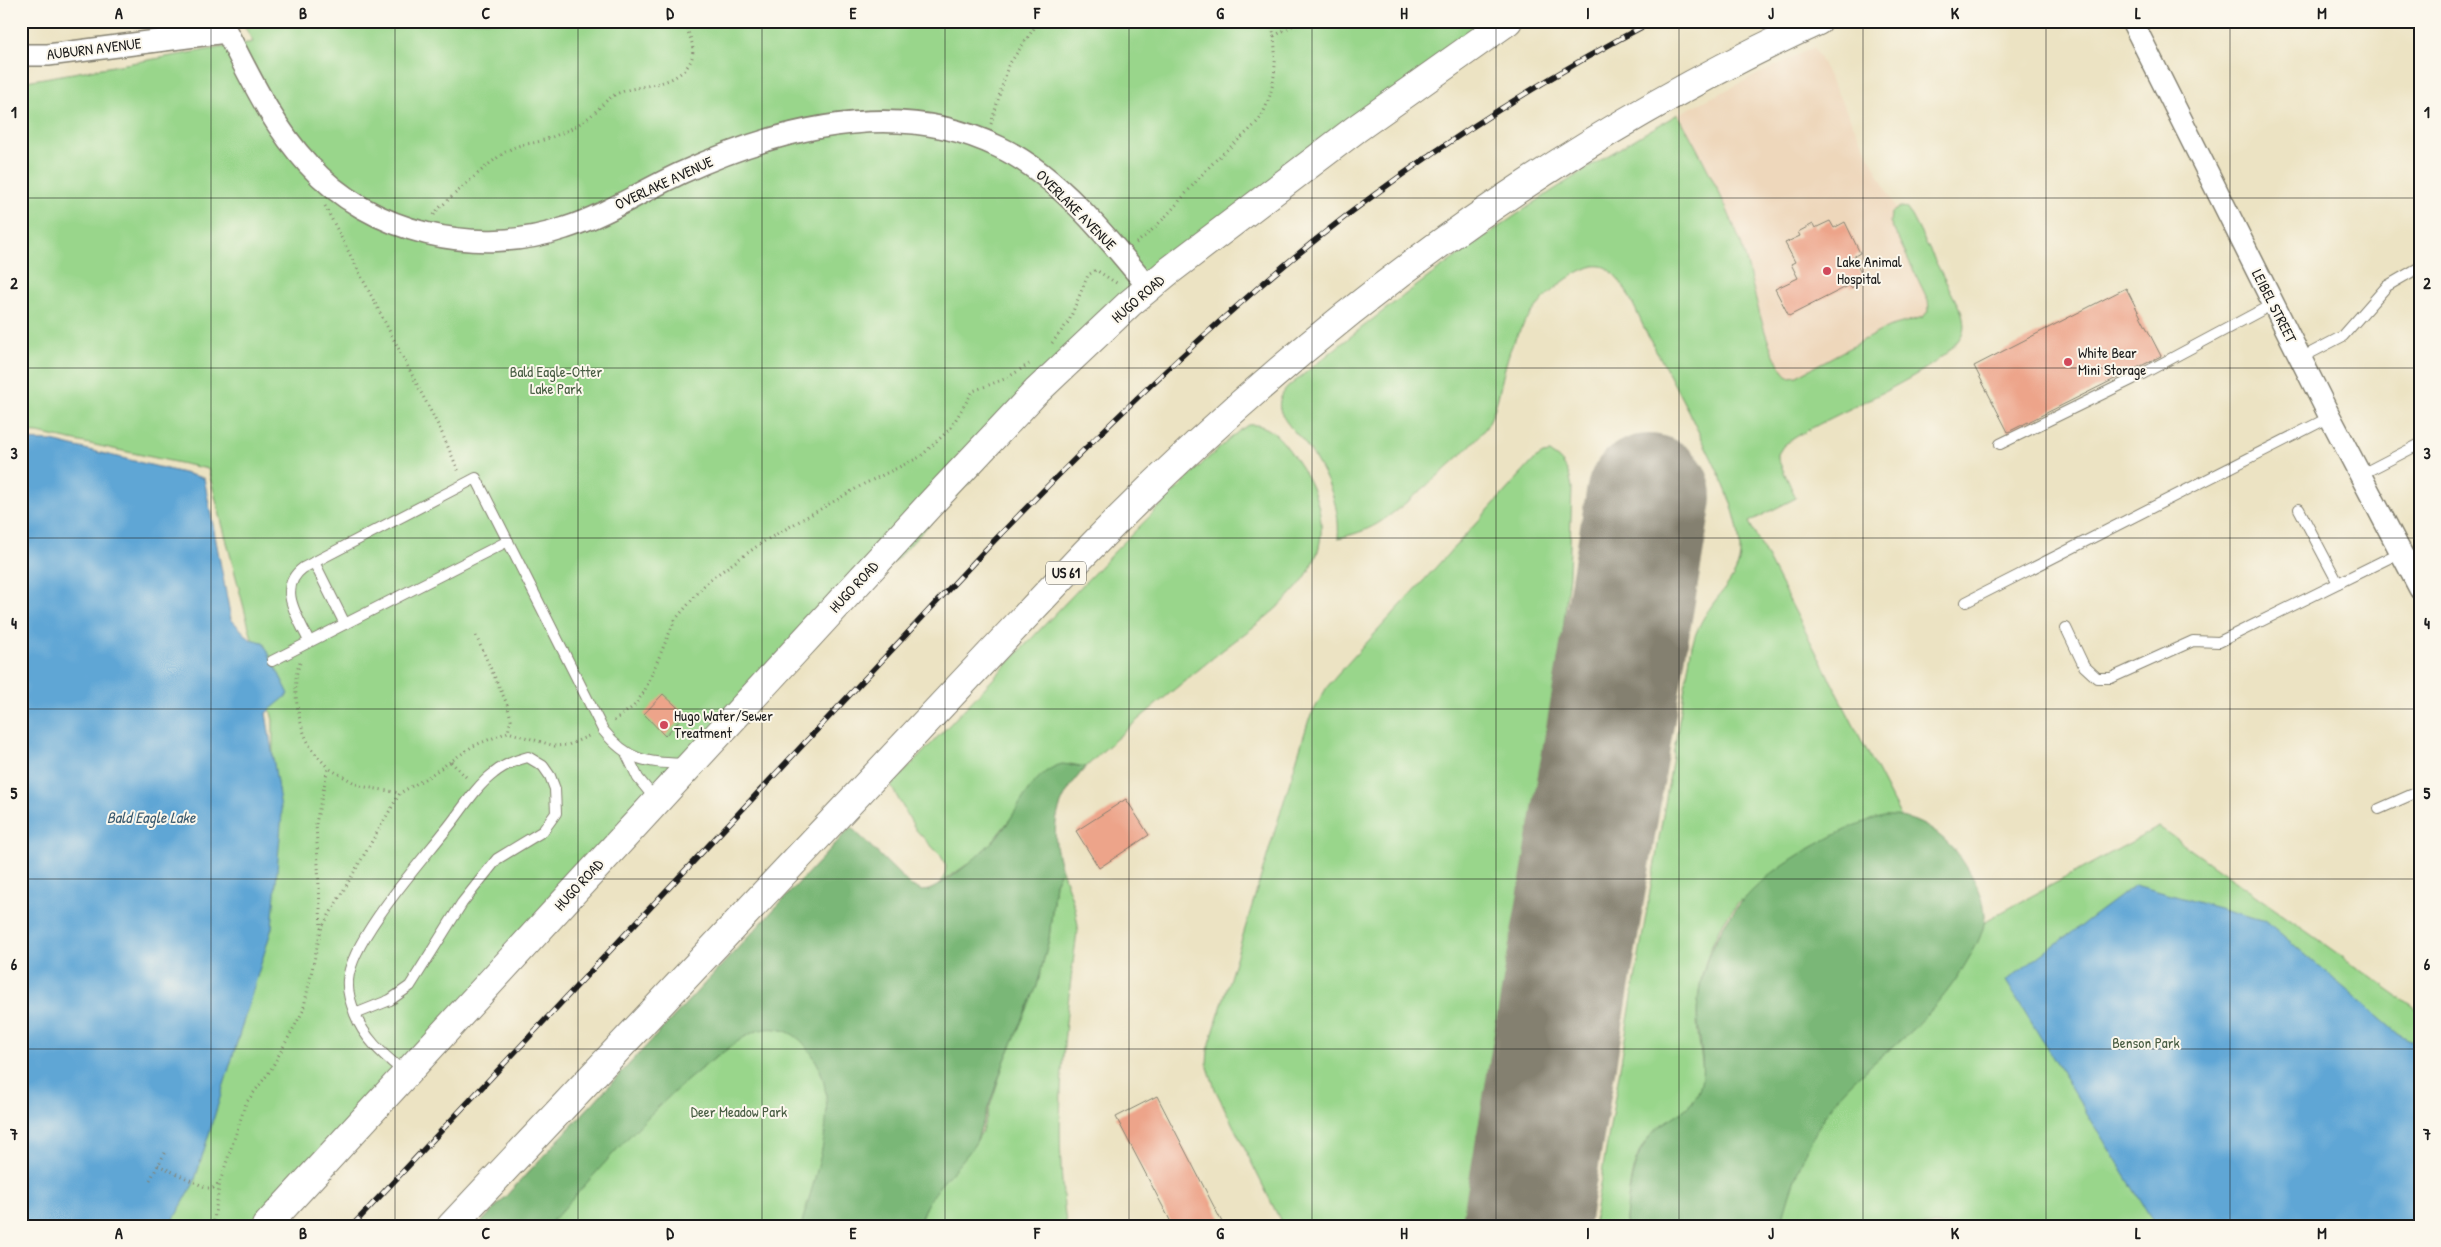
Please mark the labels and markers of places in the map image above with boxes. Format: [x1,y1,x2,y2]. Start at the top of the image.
place label: Lake Animal Hospital [1837,251,1902,289]
marker: Lake Animal Hospital [1821,265,1833,277]
place label: White Bear Mini Storage [2078,342,2146,380]
marker: White Bear Mini Storage [2062,356,2074,368]
place label: Hugo Water/Sewer Treatment [674,705,773,743]
marker: Hugo Water/Sewer Treatment [658,719,670,731]

